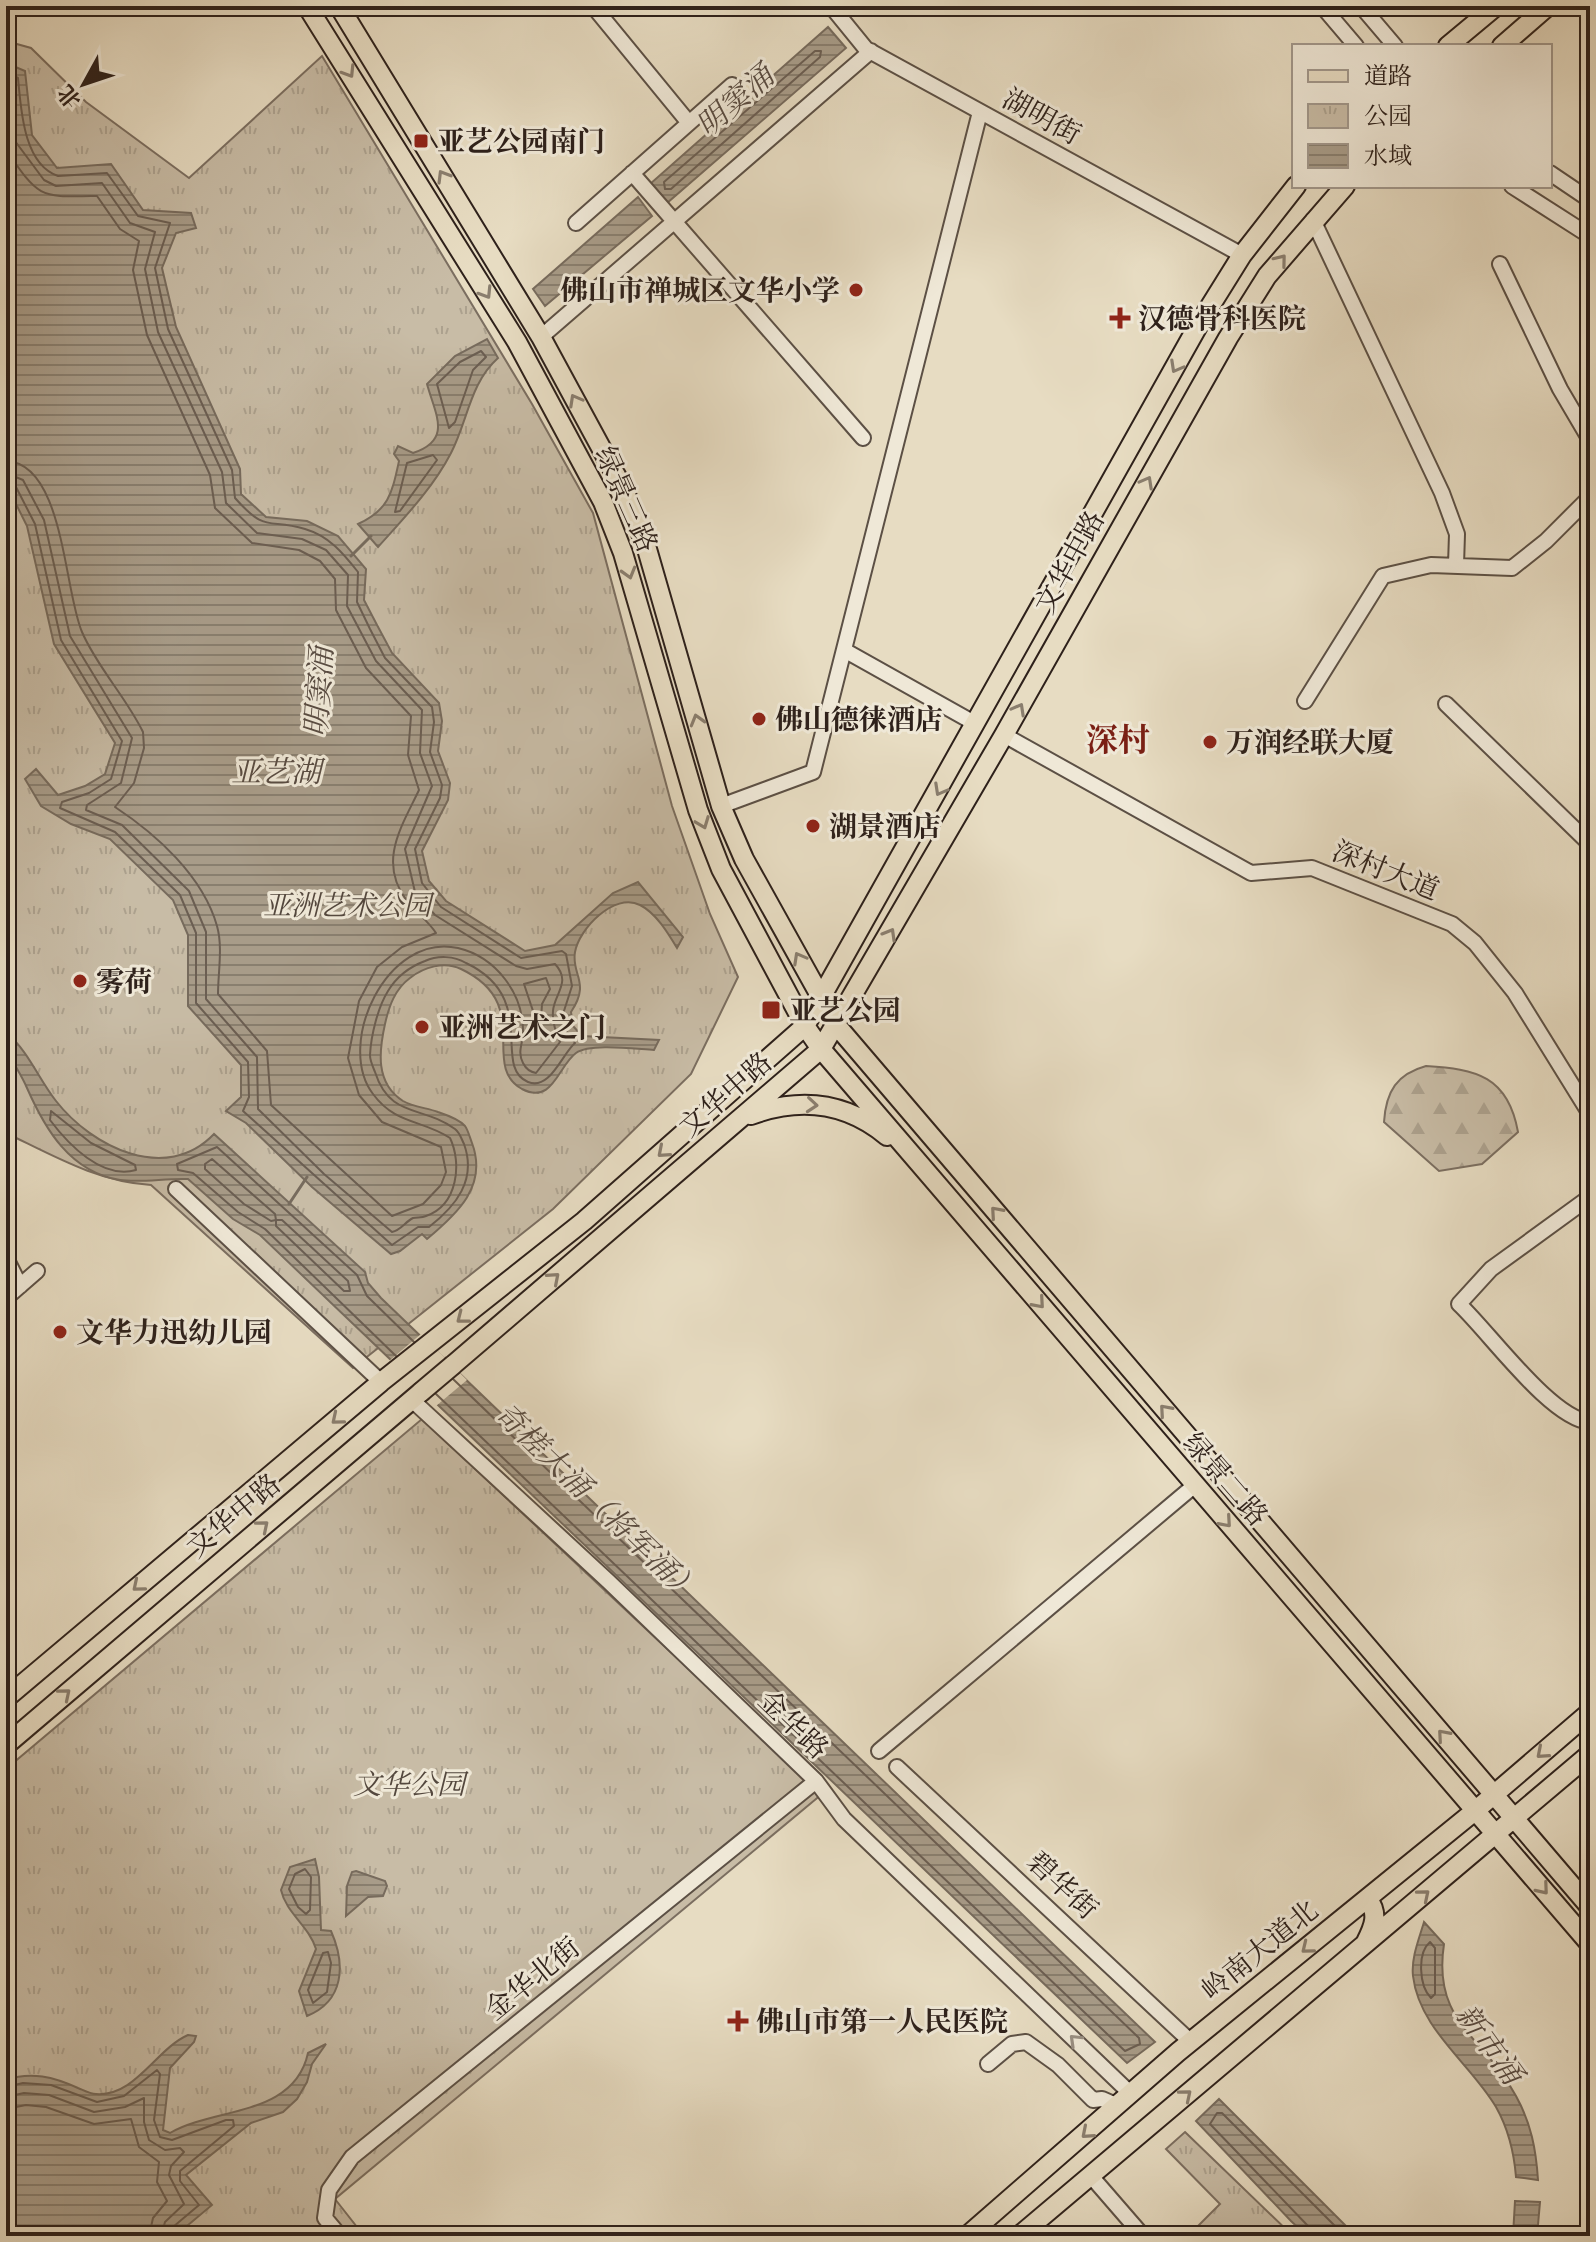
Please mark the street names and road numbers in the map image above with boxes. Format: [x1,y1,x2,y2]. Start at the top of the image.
street label: 湖明街 [997,81,1087,152]
street label: 绿景三路 [588,441,665,557]
street label: 文华中路 [1027,505,1112,620]
street label: 深村大道 [1327,833,1444,908]
street label: 文华中路 [672,1044,779,1144]
street label: 绿景二路 [1176,1426,1276,1533]
street label: 文华中路 [179,1466,287,1565]
street label: 金华路 [751,1683,836,1766]
street label: 碧华街 [1020,1844,1105,1927]
street label: 岭南大道北 [1194,1893,1325,2008]
street label: 金华北街 [478,1930,587,2027]

